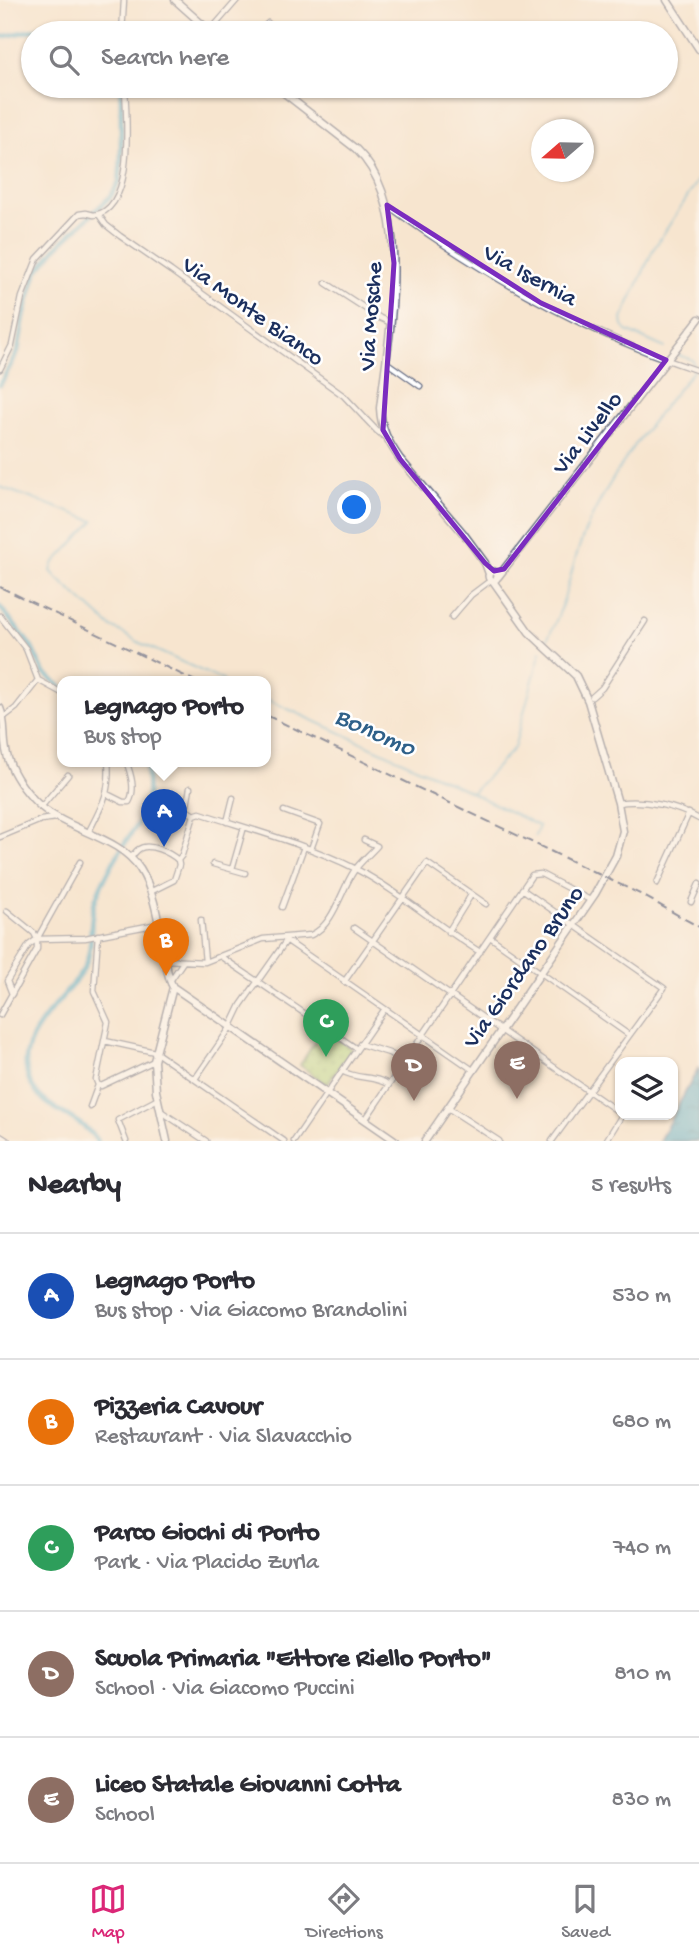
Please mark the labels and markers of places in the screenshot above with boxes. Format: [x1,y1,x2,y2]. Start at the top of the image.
pin: A [141,789,187,847]
pin: B [143,918,189,976]
pin: C [303,999,349,1057]
pin: E [494,1041,540,1099]
pin: D [391,1043,437,1101]

